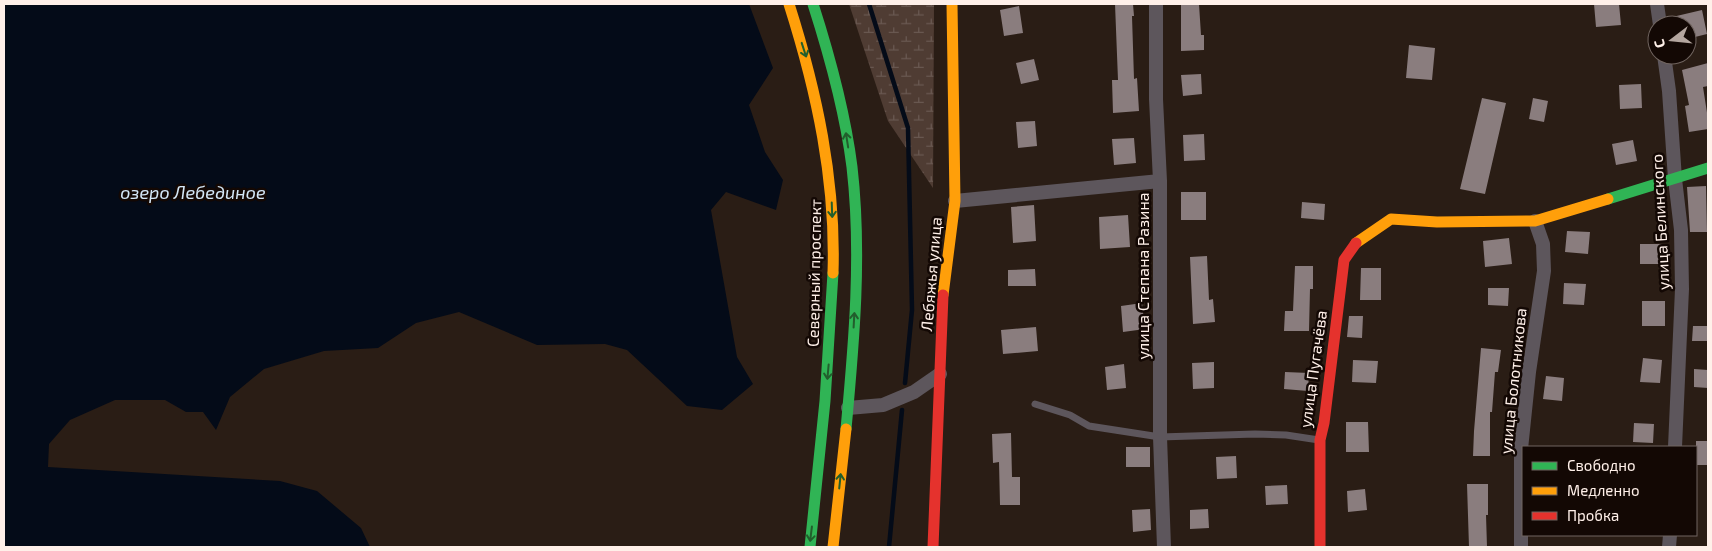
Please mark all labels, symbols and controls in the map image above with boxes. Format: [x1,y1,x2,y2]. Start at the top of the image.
north arrow [1647,15,1697,65]
text: С [1650,37,1668,50]
one-way arrow [799,42,809,58]
one-way arrow [842,132,852,148]
street label: улица Белинского [1646,154,1674,290]
water label: озеро Лебединое [120,181,266,203]
street label: улица Степана Разина [1133,192,1153,360]
street label: Северный проспект [803,199,824,347]
one-way arrow [827,202,836,218]
street label: Лебяжья улица [916,216,946,332]
street label: улица Болотникова [1495,307,1531,455]
street label: улица Пугачёва [1295,309,1331,429]
one-way arrow [850,312,859,328]
one-way arrow [823,364,832,380]
legend [1522,446,1697,536]
text: Свободно [1567,456,1636,474]
one-way arrow [836,474,845,490]
text: Медленно [1567,481,1640,499]
text: Пробка [1567,506,1619,524]
one-way arrow [806,525,816,541]

